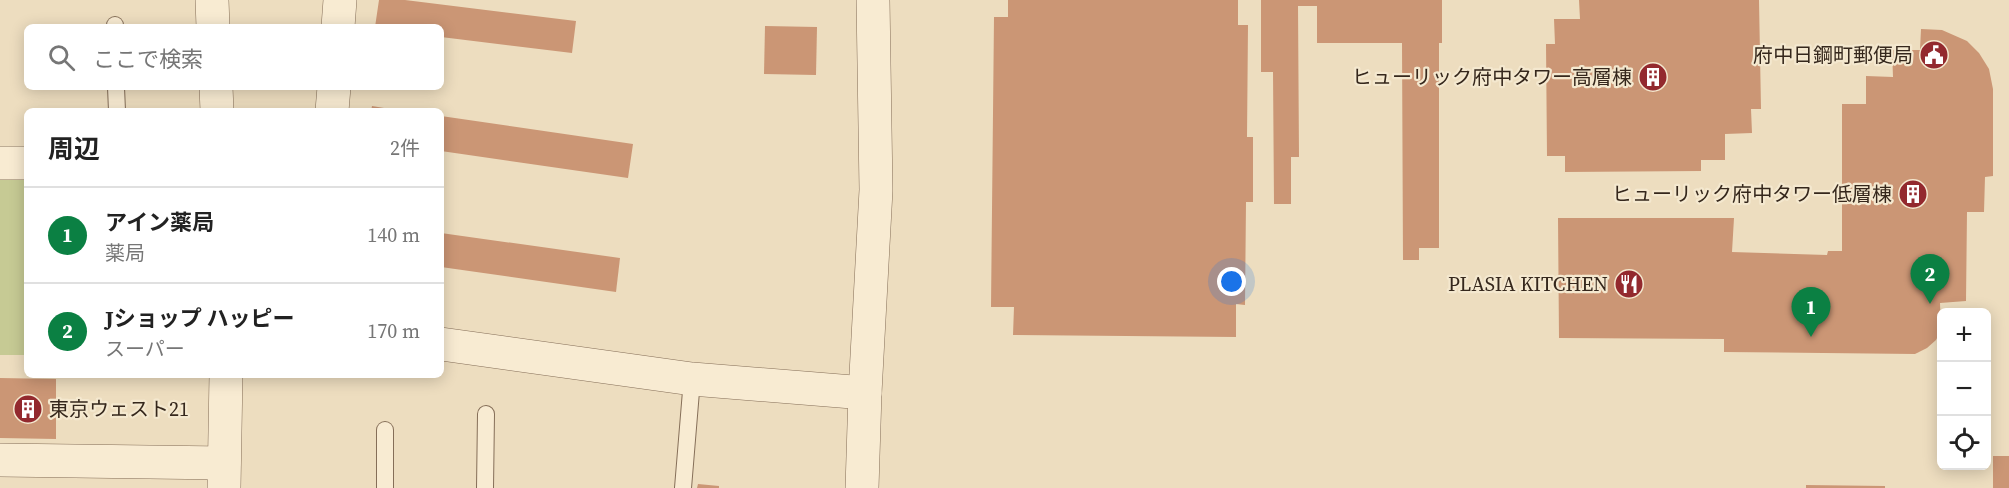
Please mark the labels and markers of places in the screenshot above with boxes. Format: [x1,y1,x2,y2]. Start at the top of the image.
public building icon: 府中日鋼町郵便局 [1918,39,1950,71]
place label: 府中日鋼町郵便局 [1753,41,1913,69]
building icon: ヒューリック府中タワー高層棟 [1637,61,1669,93]
place label: ヒューリック府中タワー高層棟 [1352,63,1632,91]
building icon: ヒューリック府中タワー低層棟 [1897,178,1929,210]
place label: ヒューリック府中タワー低層棟 [1612,180,1892,208]
pin: 2 [1910,254,1950,304]
restaurant icon: PLASIA KITCHEN [1613,268,1645,300]
place label: PLASIA KITCHEN [1448,270,1608,298]
pin: 1 [1792,288,1830,337]
building icon: 東京ウェスト21 [12,393,44,425]
place label: 東京ウェスト21 [49,395,189,423]

